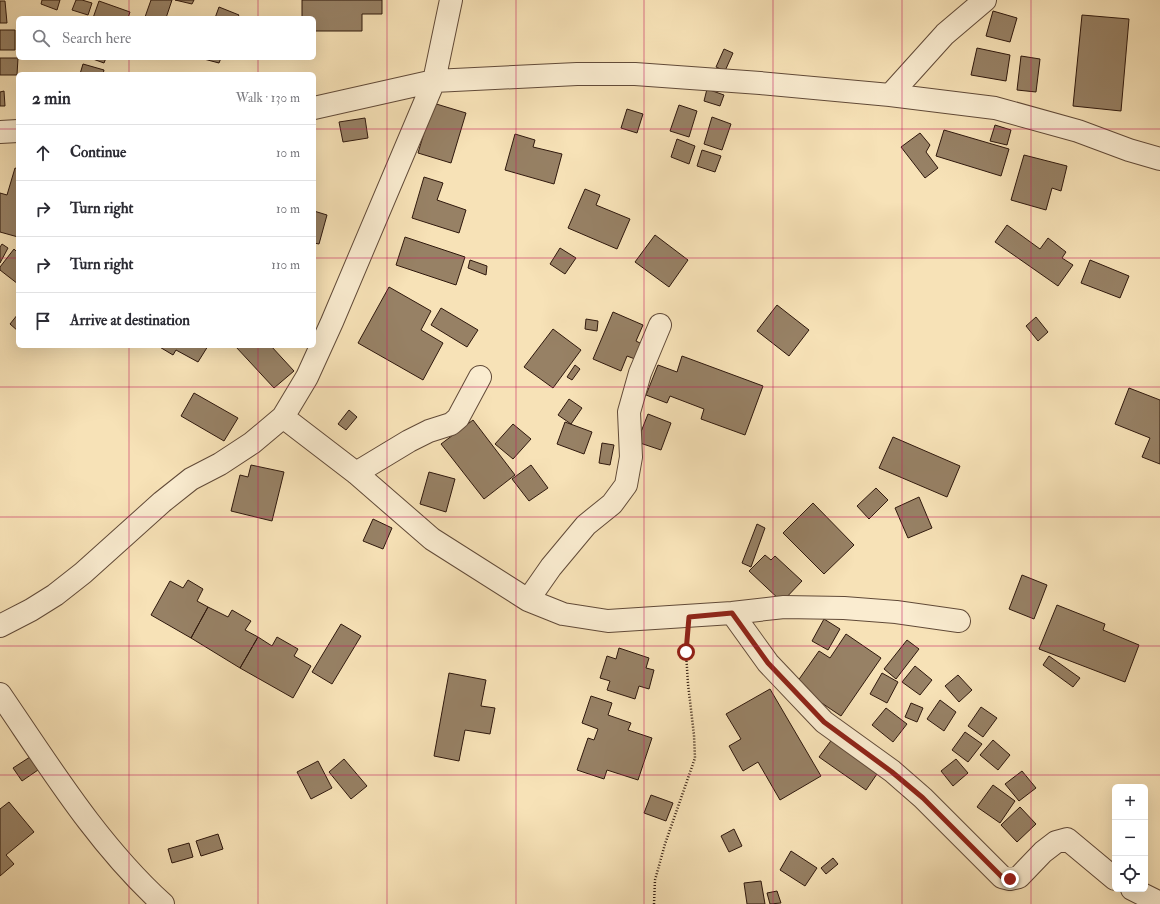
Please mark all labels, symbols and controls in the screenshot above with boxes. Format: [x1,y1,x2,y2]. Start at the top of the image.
search box [16,16,316,60]
icon: search [30,27,52,49]
text: Search here [62,29,131,48]
text: 2 min [32,88,71,109]
text: Walk · 130 m [236,90,300,106]
icon: ahead [32,142,54,164]
text: Continue [70,143,126,162]
text: 10 m [276,145,300,161]
icon: right [32,198,54,220]
text: Turn right [70,199,133,218]
text: 10 m [276,201,300,217]
icon: right [32,254,54,276]
text: Turn right [70,255,133,274]
text: 110 m [271,257,300,273]
icon: arrive [32,310,54,332]
text: Arrive at destination [70,311,190,330]
route start [677,643,695,661]
map controls [1112,784,1148,892]
button: + [1112,784,1148,820]
button: − [1112,820,1148,856]
button: locate [1112,856,1148,892]
route end [1001,870,1019,888]

